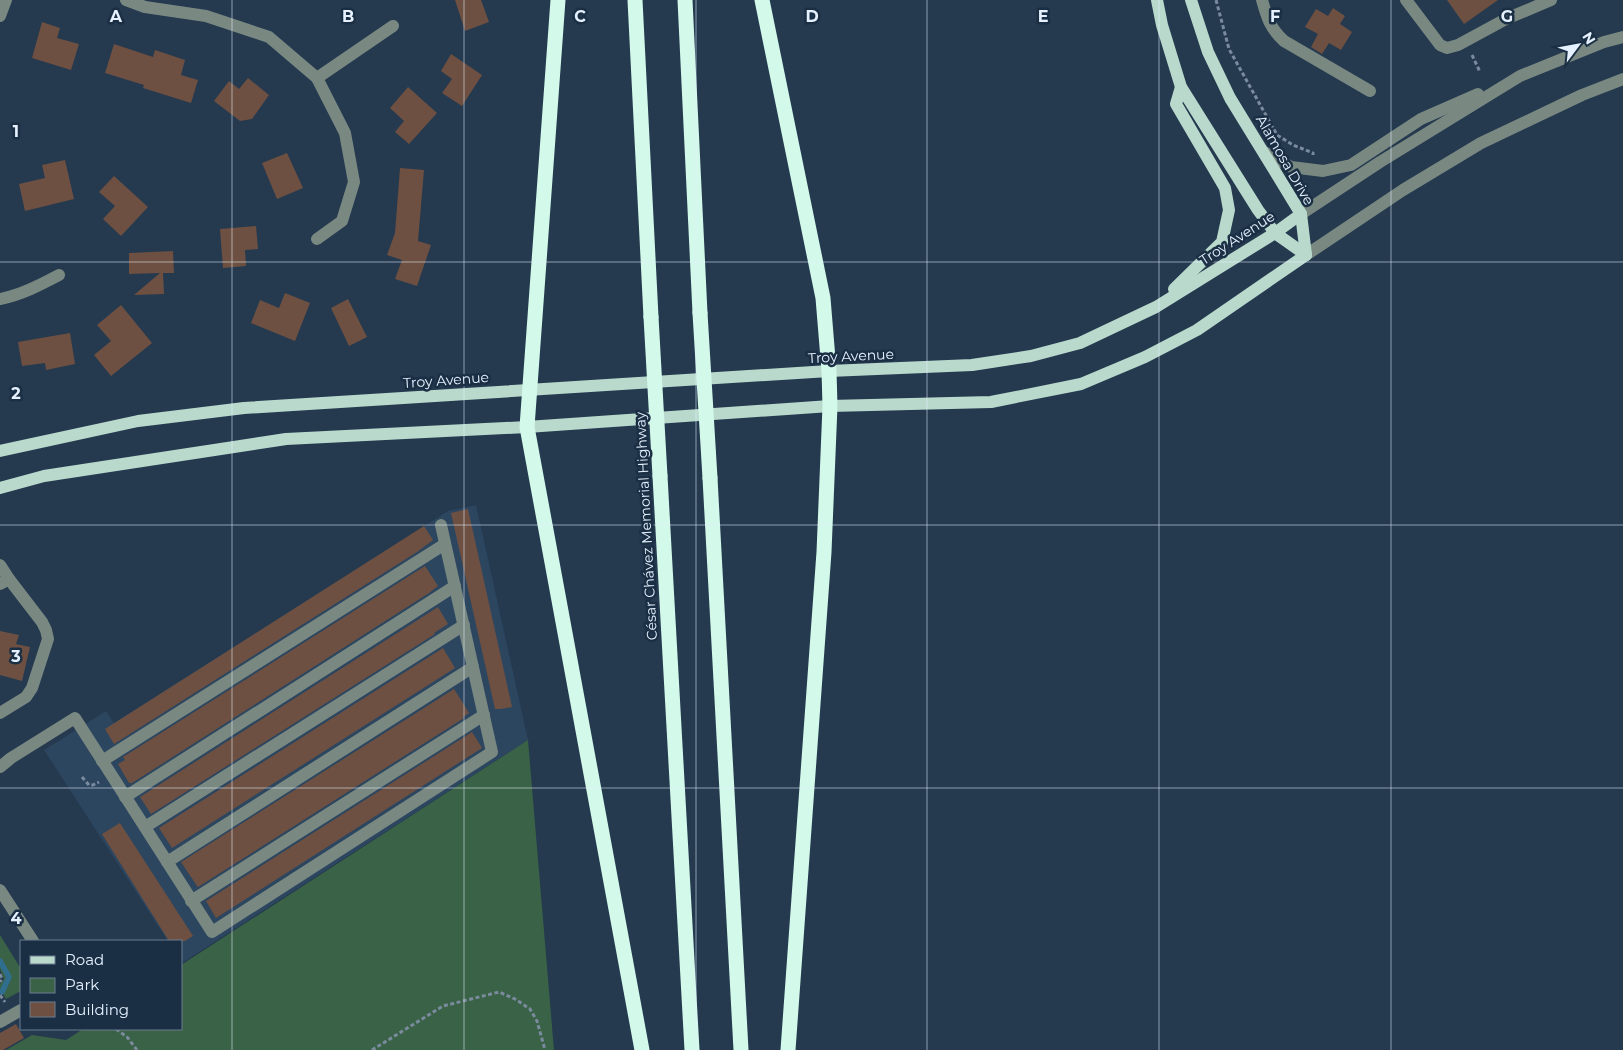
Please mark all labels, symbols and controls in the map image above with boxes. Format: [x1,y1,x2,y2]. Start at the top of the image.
text: A [109,7,123,26]
text: B [342,7,354,26]
text: C [574,7,586,26]
text: D [805,7,819,26]
text: E [1038,7,1048,26]
text: F [1270,7,1280,26]
text: G [1501,7,1513,26]
north arrow [1553,20,1603,70]
text: N [1578,29,1600,48]
street label: Alamosa Drive [1252,112,1318,208]
text: 1 [13,122,19,141]
street label: Troy Avenue [1196,207,1278,269]
street label: Troy Avenue [808,345,894,367]
street label: Troy Avenue [403,368,489,392]
text: 2 [11,384,21,403]
street label: César Chávez Memorial Highway [631,411,661,641]
text: 3 [10,647,21,666]
text: 4 [10,909,22,928]
legend [20,940,182,1030]
text: Road [65,950,104,969]
text: Park [65,975,99,994]
text: Building [65,1000,129,1019]

